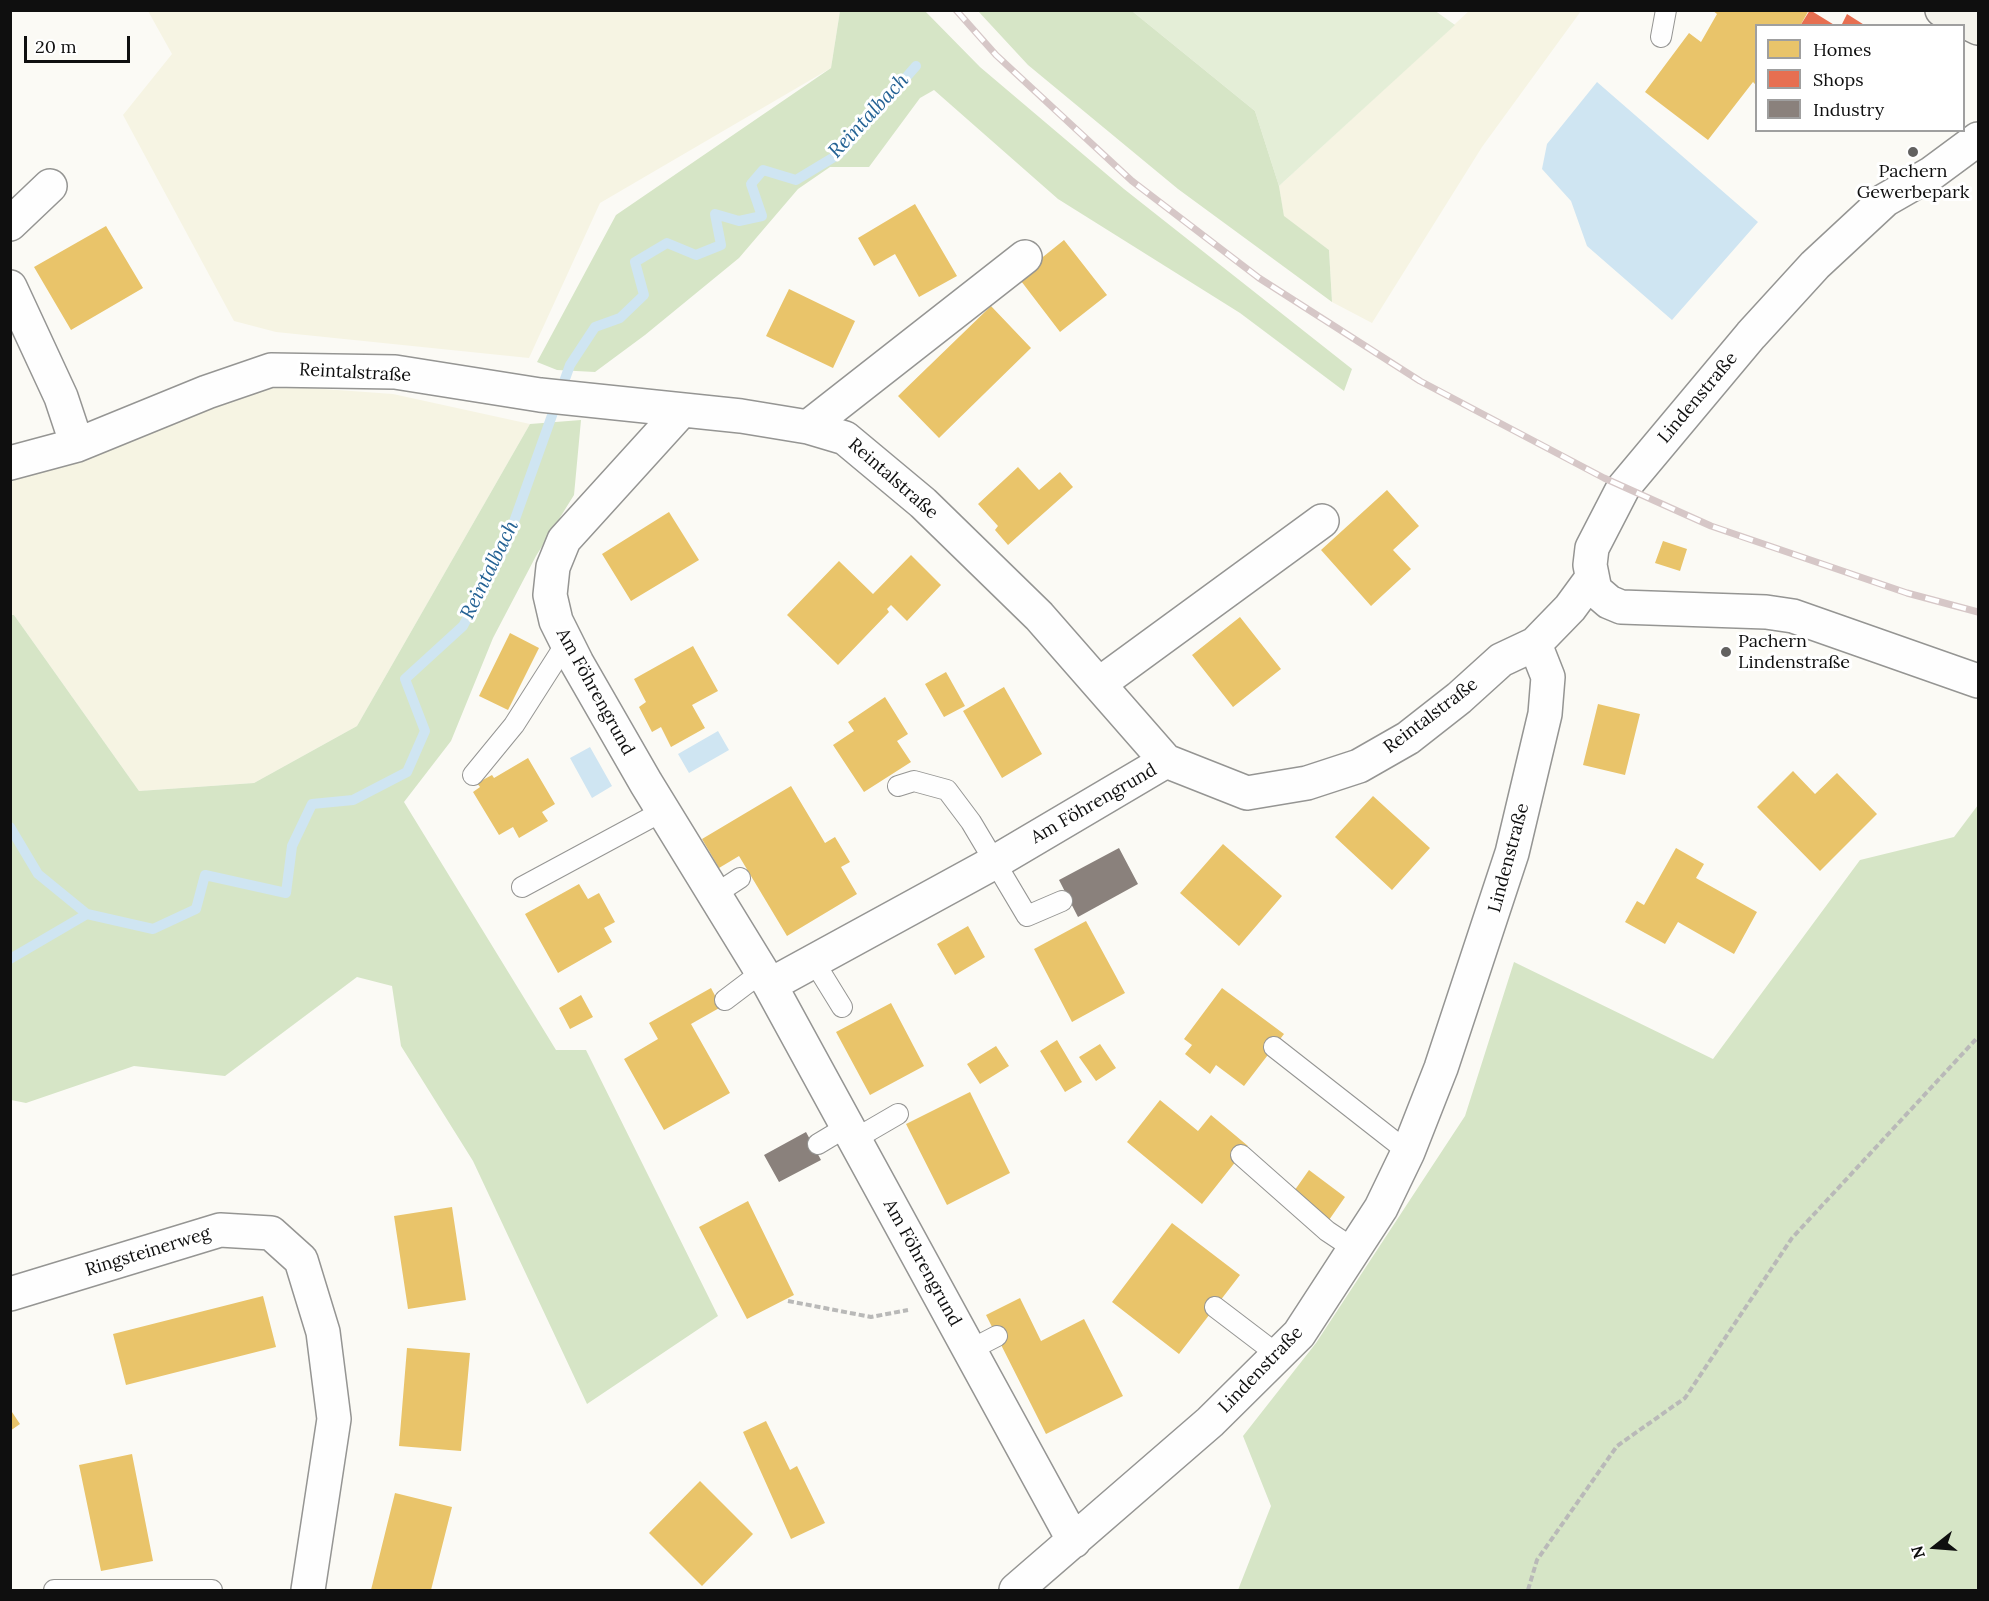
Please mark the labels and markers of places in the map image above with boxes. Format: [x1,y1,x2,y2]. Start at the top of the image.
marker: Pachern Gewerbepark [1906,145,1920,159]
place label: Pachern Gewerbepark [1857,161,1969,204]
place label: Pachern Lindenstraße [1738,631,1850,674]
marker: Pachern Lindenstraße [1719,645,1733,659]

